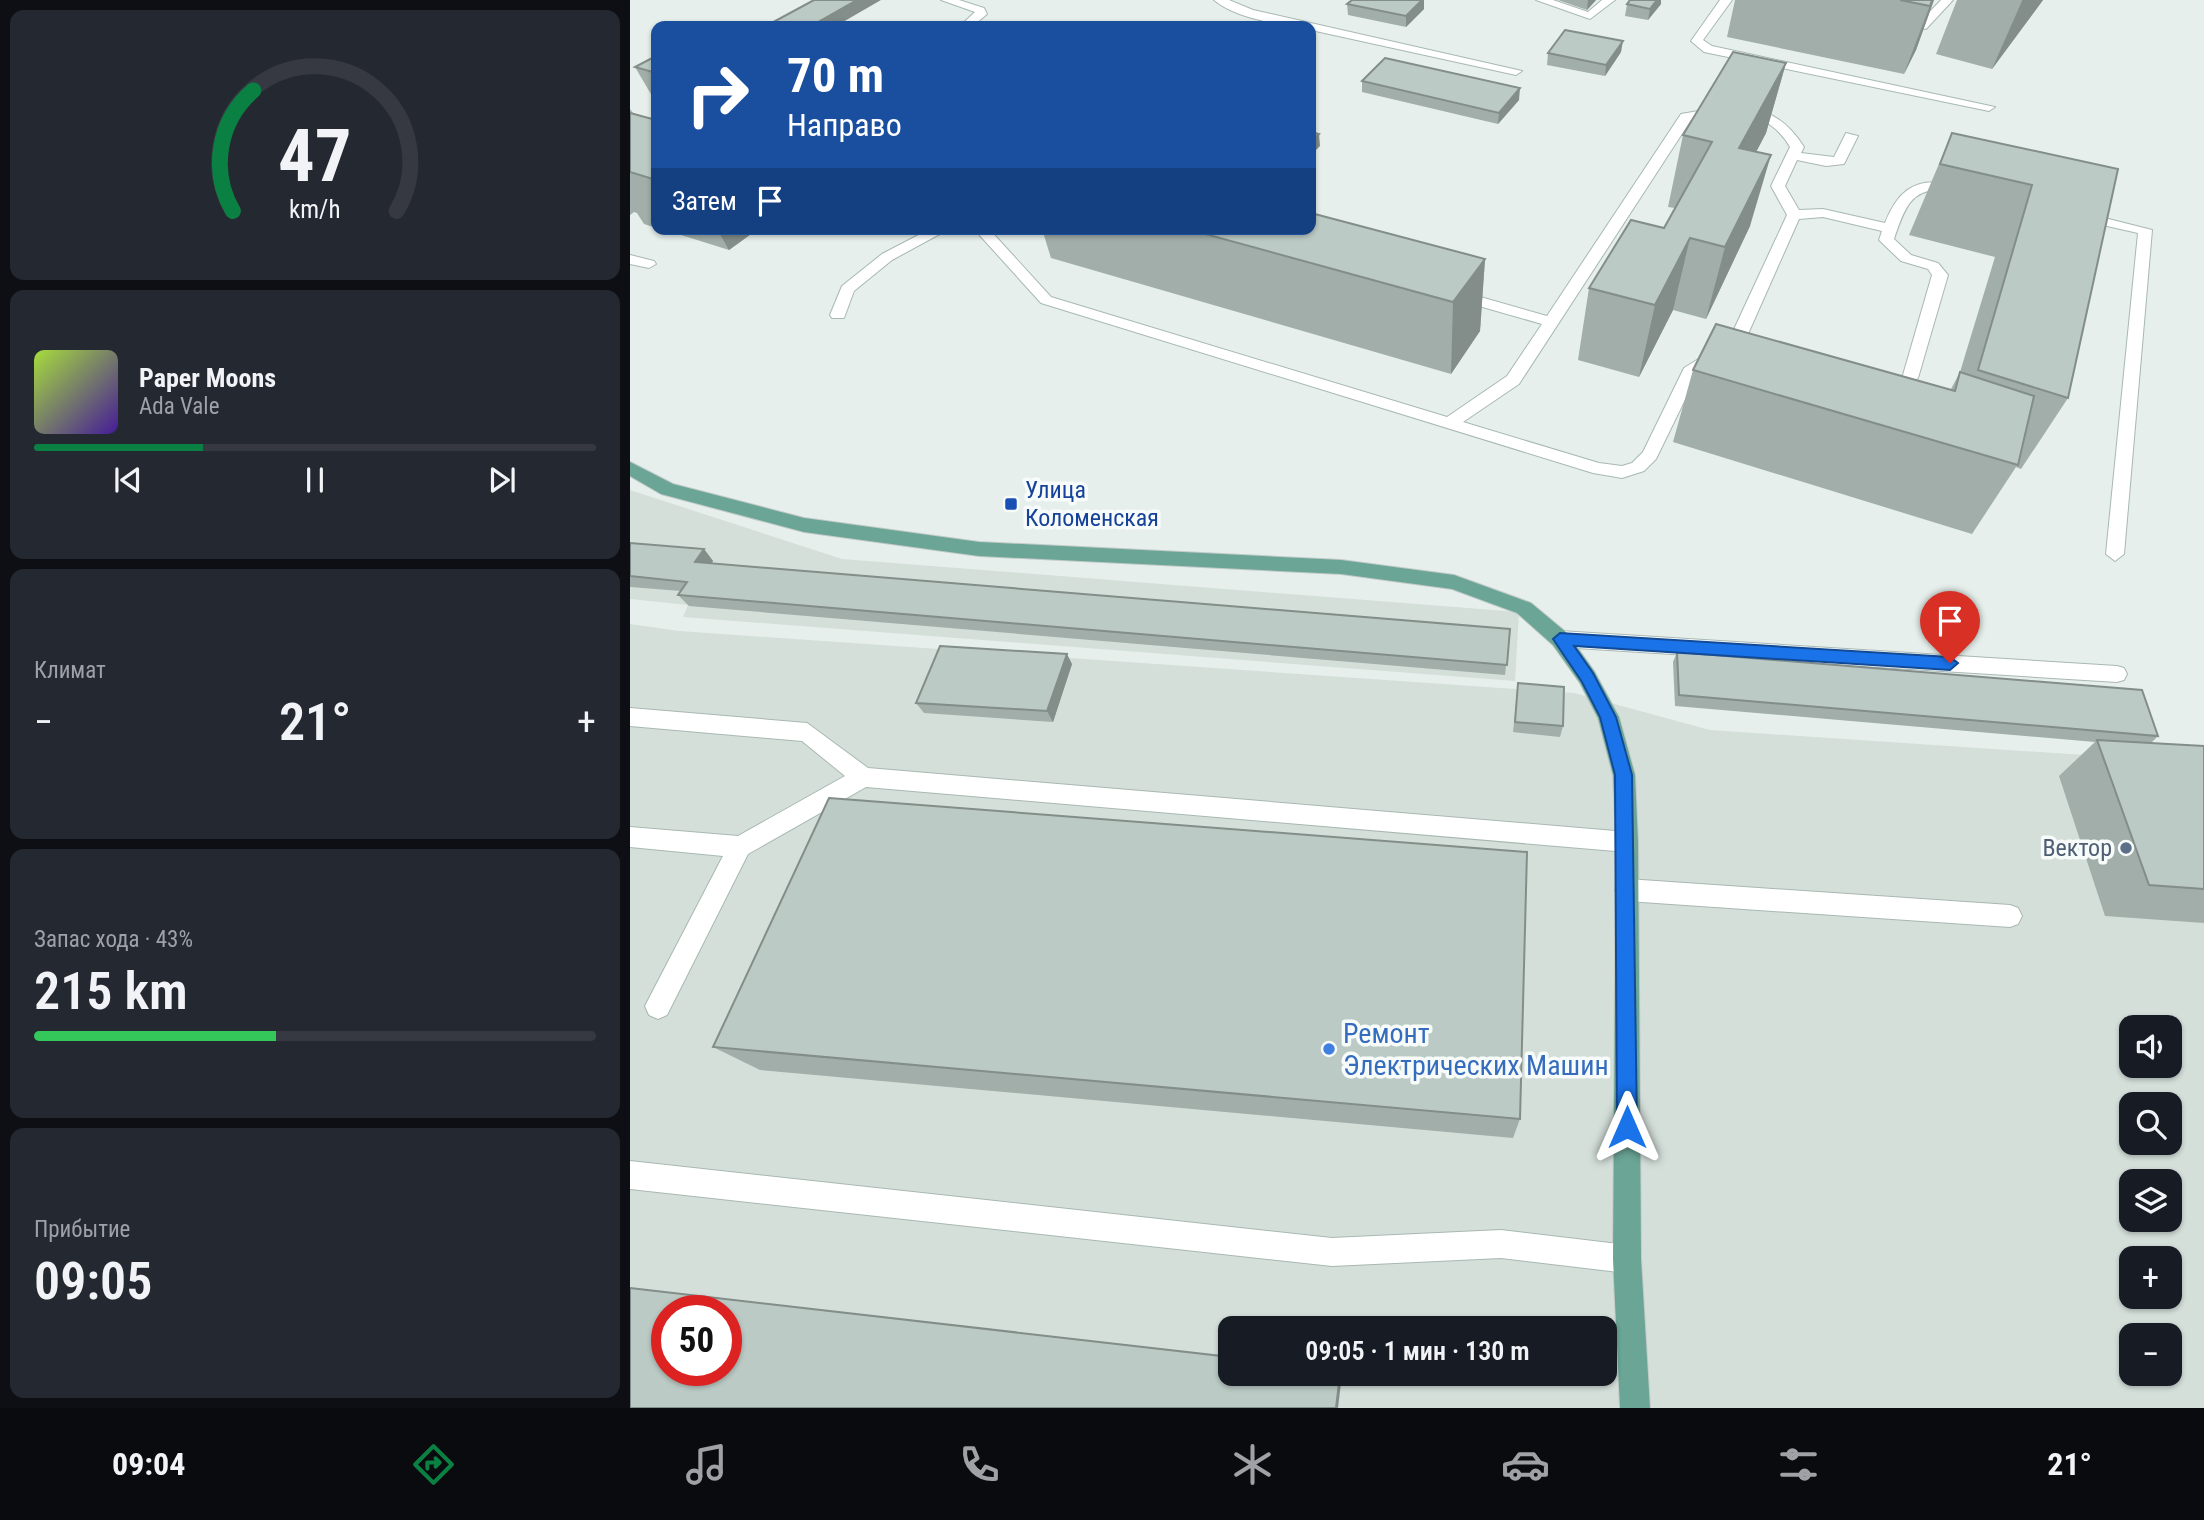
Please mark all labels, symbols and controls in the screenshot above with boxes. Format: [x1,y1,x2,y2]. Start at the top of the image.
text: 70 m [787,47,884,104]
icon: right [672,49,763,140]
text: Направо [787,106,902,144]
text: 47 [278,113,352,199]
icon: arrive [751,182,789,220]
text: Затем [672,186,737,216]
text: km/h [289,195,341,224]
text: Paper Moons [139,363,276,393]
text: Ada Vale [139,393,219,420]
icon: previous [109,461,147,499]
icon: pause [296,461,334,499]
icon: next [483,461,521,499]
place label: Улица Коломенская [1025,476,1159,532]
marker: Улица Коломенская [1003,496,1019,512]
pin [1920,591,1980,663]
icon: arrive [1931,602,1969,640]
text: Климат [34,657,106,684]
text: 21° [279,692,351,753]
text: − [34,700,53,744]
text: + [577,700,596,744]
place label: Вектор [2043,834,2112,862]
marker: Вектор [2118,840,2134,856]
text: Запас хода · 43% [34,926,193,953]
text: 215 km [34,961,188,1022]
map controls [2119,1015,2182,1386]
button: sound [2119,1015,2182,1078]
place label: Ремонт Электрических Машин [1343,1017,1609,1082]
marker: Ремонт Электрических Машин [1321,1041,1337,1057]
position arrow [1590,1090,1664,1164]
button: search [2119,1092,2182,1155]
button: layers [2119,1169,2182,1232]
text: Прибытие [34,1216,130,1243]
button: + [2119,1246,2182,1309]
text: 09:05 [34,1251,152,1312]
speed limit sign: 50 [651,1295,742,1386]
button: − [2119,1323,2182,1386]
text: 09:05 · 1 мин · 130 m [1305,1336,1530,1366]
icon: directions [409,1440,458,1489]
icon: music [682,1440,731,1489]
icon: phone [955,1440,1004,1489]
icon: climate [1228,1440,1277,1489]
icon: car [1501,1440,1550,1489]
icon: filters [1774,1440,1823,1489]
text: 09:04 [112,1445,185,1483]
text: 21° [2047,1445,2092,1483]

